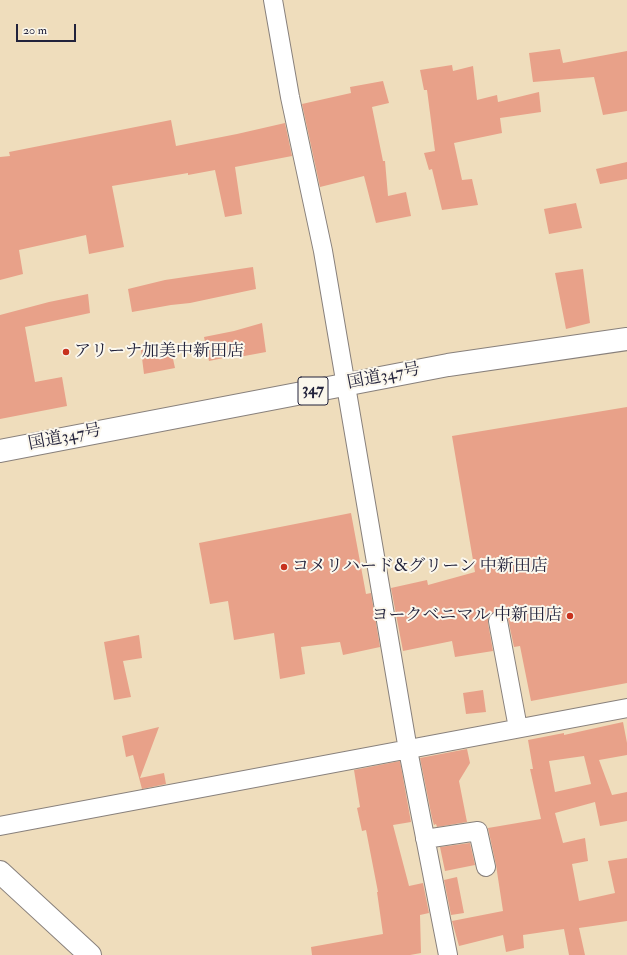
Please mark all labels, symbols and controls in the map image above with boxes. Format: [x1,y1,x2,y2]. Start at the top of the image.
scale bar [18,16,78,42]
text: 20 m [23,23,47,38]
place label: アリーナ加美中新田店 [74,342,244,362]
marker: アリーナ加美中新田店 [61,347,71,357]
street label: 国道347号 [346,360,422,394]
road number: 347 [298,377,328,405]
street label: 国道347号 [27,421,103,455]
place label: コメリハード&グリーン 中新田店 [292,557,548,577]
marker: コメリハード&グリーン 中新田店 [279,562,289,572]
place label: ヨークベニマル 中新田店 [371,606,562,626]
marker: ヨークベニマル 中新田店 [565,611,575,621]

